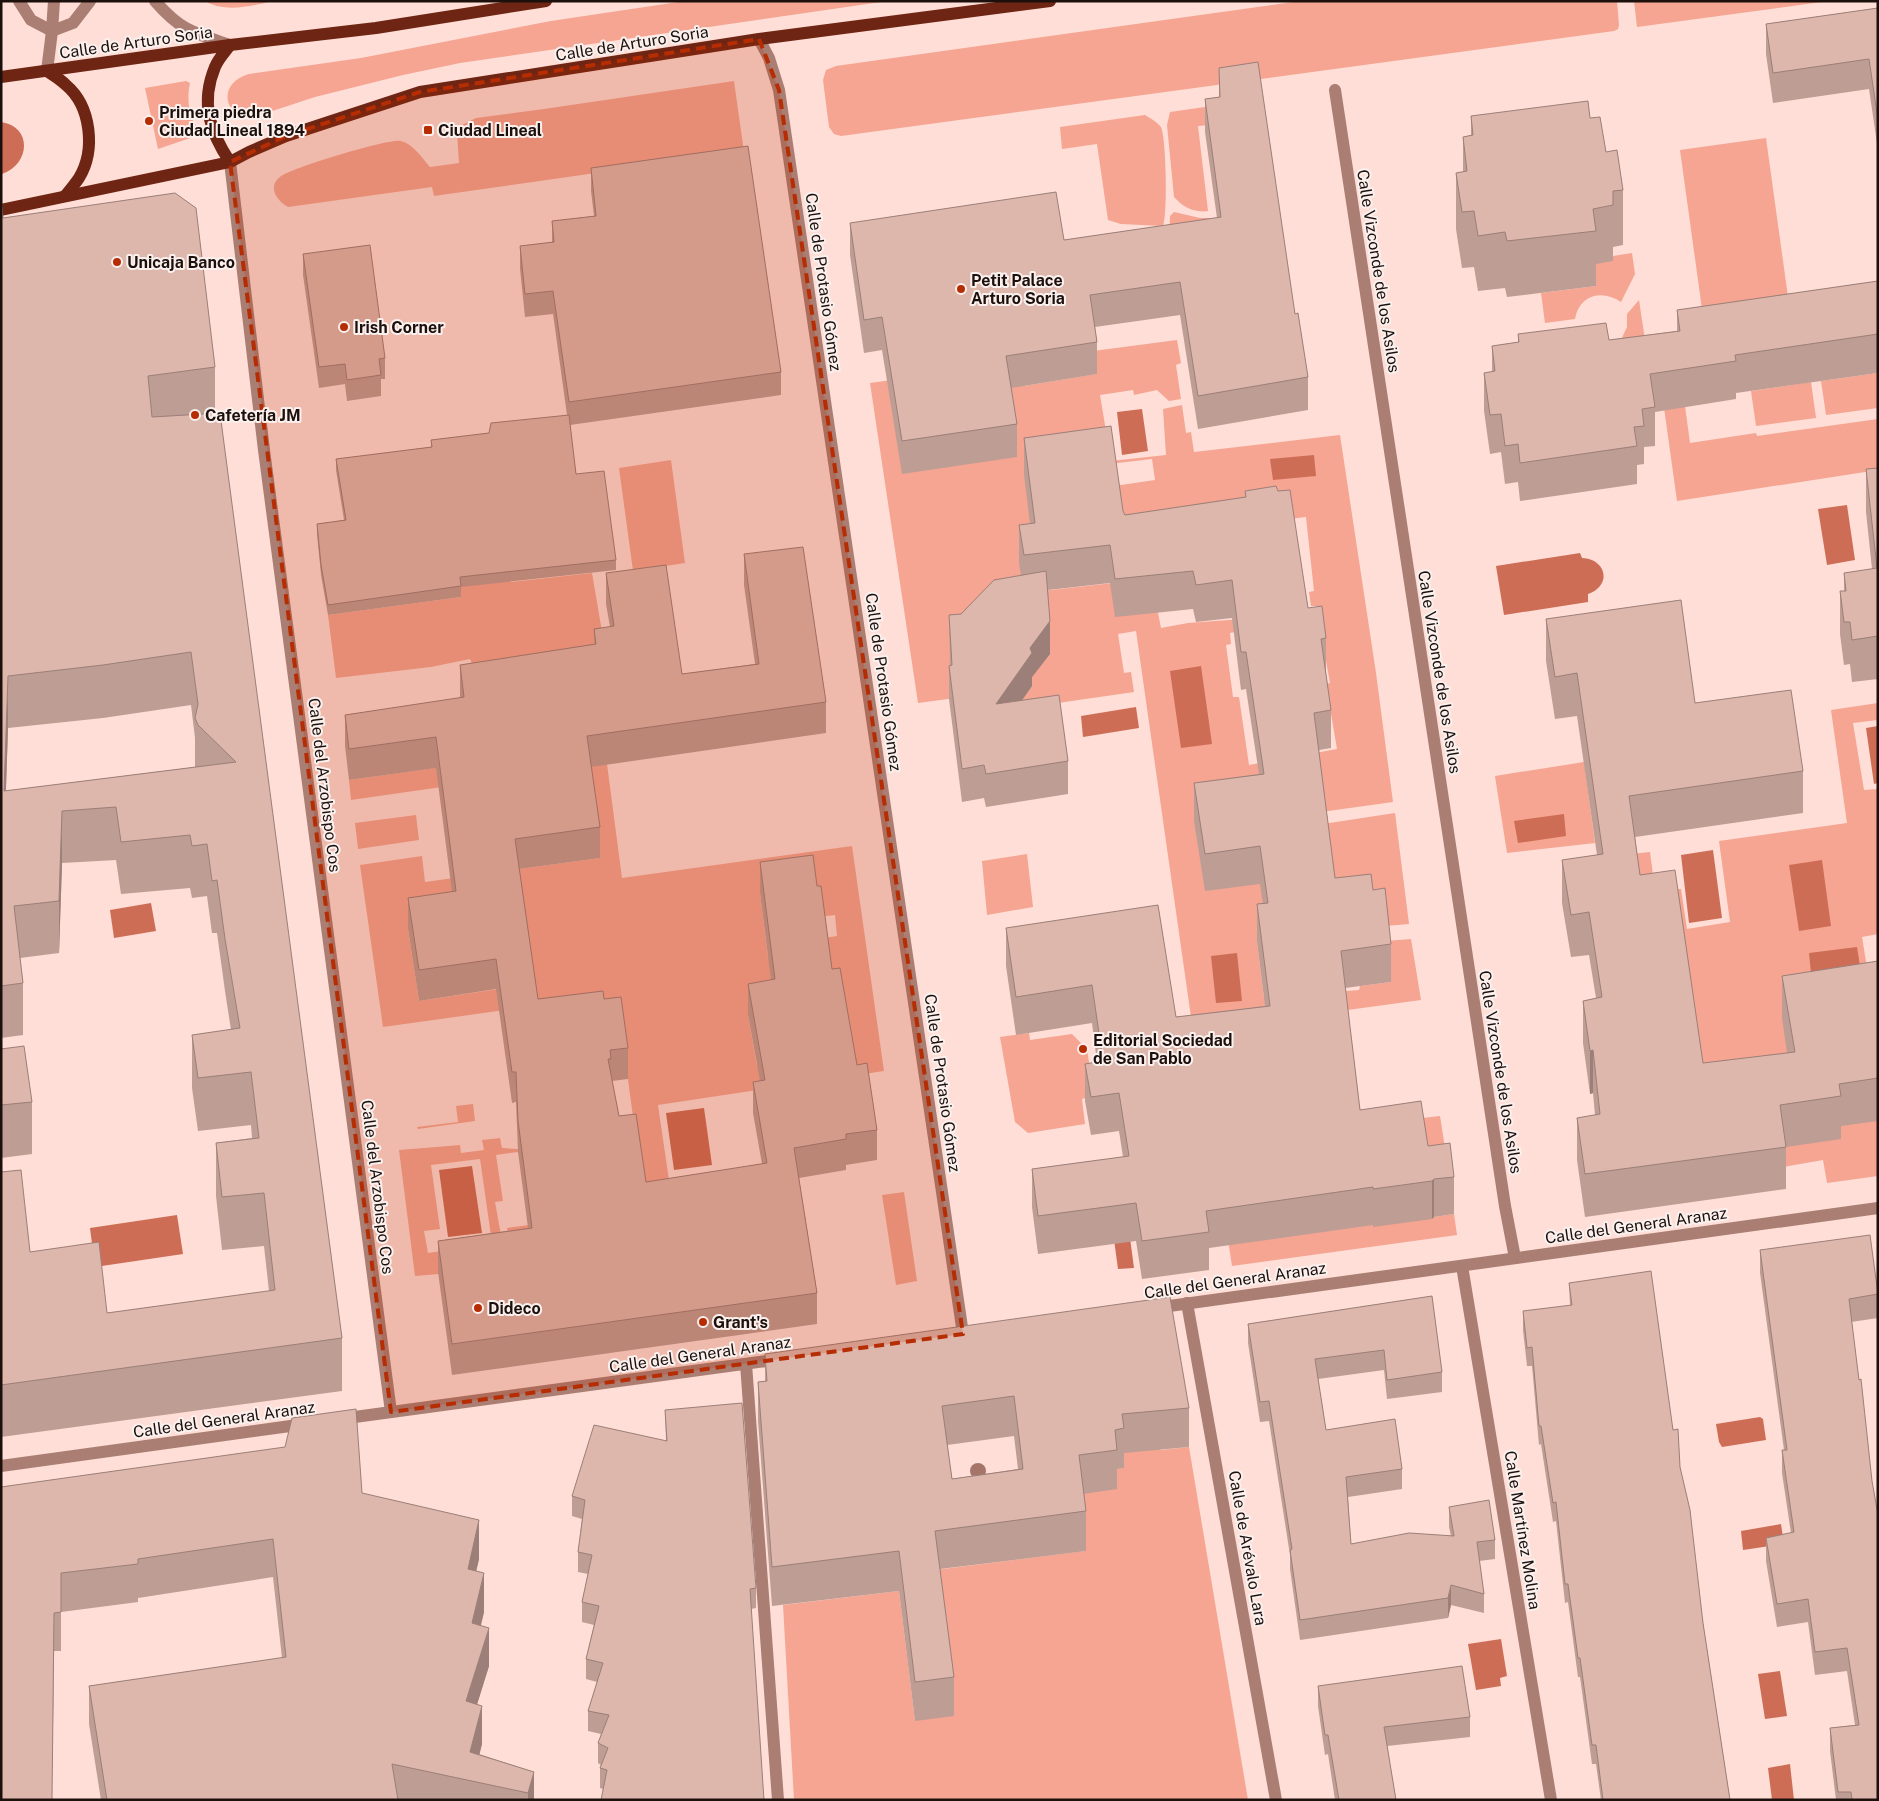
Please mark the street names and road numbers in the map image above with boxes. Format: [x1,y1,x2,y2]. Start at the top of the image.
street label: Calle de Arturo Soria [58,22,214,63]
street label: Calle de Arturo Soria [554,22,710,65]
street label: Calle Vizconde de los Asilos [1353,168,1404,374]
street label: Calle de Protasio Gómez [802,192,845,373]
street label: Calle Vizconde de los Asilos [1414,569,1465,775]
street label: Calle de Protasio Gómez [862,592,905,773]
street label: Calle del Arzobispo Cos [304,697,345,873]
street label: Calle Vizconde de los Asilos [1475,969,1526,1175]
street label: Calle de Protasio Gómez [921,993,964,1174]
street label: Calle del Arzobispo Cos [357,1099,398,1275]
street label: Calle del General Aranaz [1544,1203,1728,1248]
street label: Calle del General Aranaz [1143,1258,1327,1303]
street label: Calle del General Aranaz [608,1332,792,1377]
street label: Calle del General Aranaz [132,1397,316,1442]
street label: Calle Martínez Molina [1501,1449,1544,1611]
street label: Calle de Arévalo Lara [1225,1469,1270,1627]

